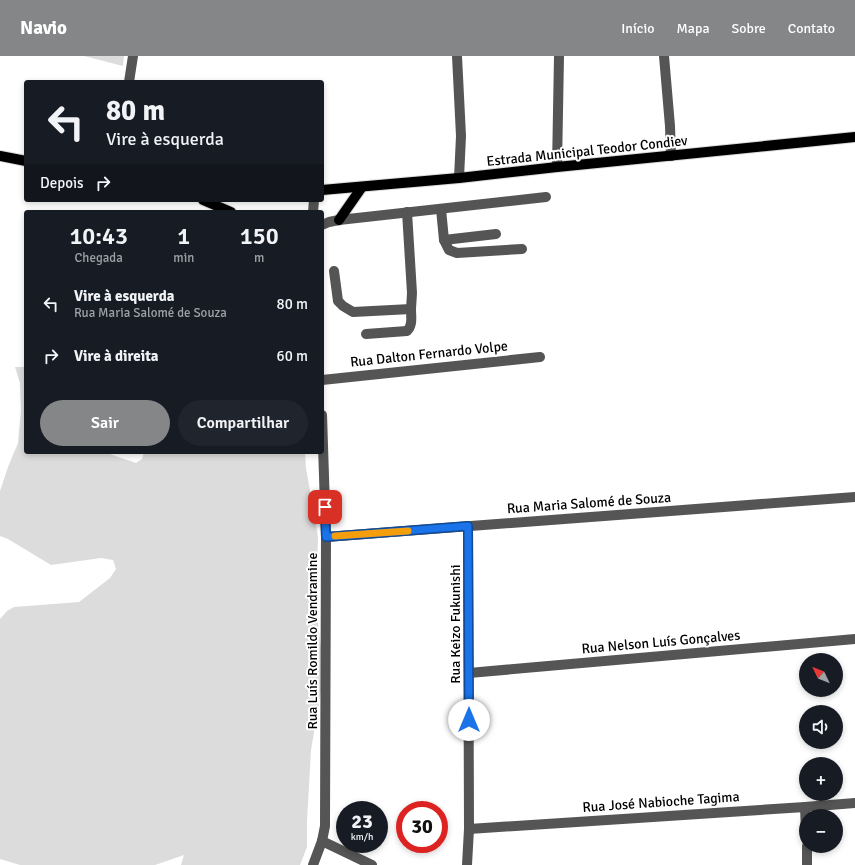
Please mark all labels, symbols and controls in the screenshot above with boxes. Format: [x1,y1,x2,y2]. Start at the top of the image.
text: Navio [20,16,67,40]
text: Início [621,20,655,37]
text: Mapa [677,20,709,37]
text: Sobre [731,20,766,37]
text: Contato [788,20,835,37]
text: 80 m [106,94,165,128]
icon: left [40,96,92,148]
text: Vire à esquerda [106,128,224,150]
street label: Estrada Municipal Teodor Condiev [486,132,689,170]
icon: right [92,172,114,194]
text: Depois [40,174,84,192]
text: 10:43 [69,221,128,251]
text: 1 [177,221,190,251]
text: 150 [240,221,279,251]
text: Chegada [75,250,123,266]
text: min [173,250,194,266]
text: m [254,250,264,266]
text: Vire à esquerda [74,287,174,305]
icon: left [40,293,62,315]
text: 80 m [277,295,308,313]
text: Rua Maria Salomé de Souza [74,305,227,321]
street label: Rua Dalton Fernardo Volpe [349,337,509,371]
icon: right [40,345,62,367]
text: Vire à direita [74,347,158,365]
text: 60 m [277,347,308,365]
button: Sair [40,400,170,446]
button: Compartilhar [178,400,308,446]
street label: Rua Maria Salomé de Souza [506,489,672,517]
pin [308,490,342,524]
icon: arrive [314,496,336,518]
street label: Rua Luís Romildo Vendramine [304,553,321,729]
street label: Rua Keizo Fukunishi [447,564,464,684]
street label: Rua Nelson Luís Gonçalves [581,627,741,657]
north arrow [799,653,843,697]
map controls [799,653,843,853]
position arrow [448,699,490,741]
button: sound [799,705,843,749]
button: + [799,757,843,801]
street label: Rua José Nabioche Tagima [582,788,740,816]
speed limit sign: 30 [396,801,448,853]
text: 23 [351,809,373,834]
button: − [799,809,843,853]
text: km/h [351,831,373,843]

